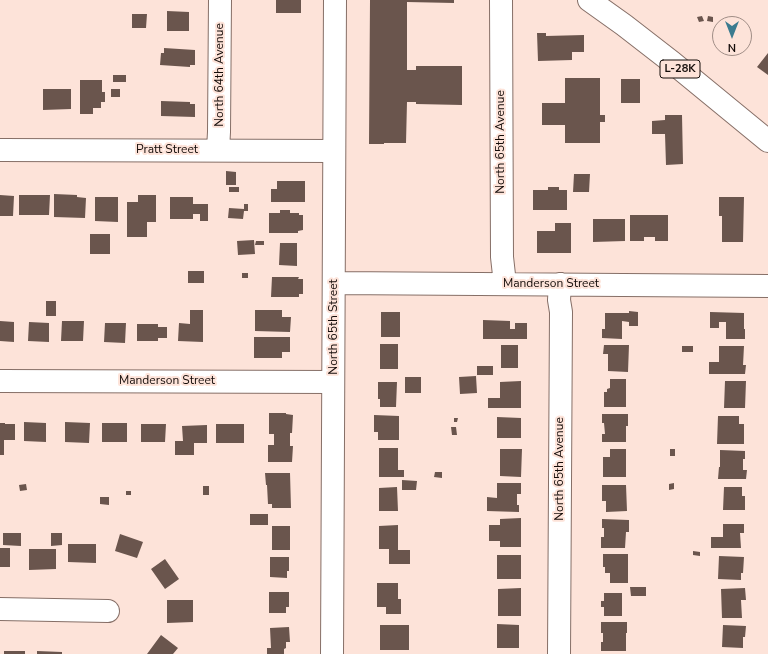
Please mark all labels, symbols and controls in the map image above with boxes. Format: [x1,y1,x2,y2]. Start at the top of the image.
north arrow [712,16,752,56]
street label: North 64th Avenue [213,23,227,127]
text: N [728,40,736,55]
road number: L-28K [660,60,700,78]
street label: North 65th Avenue [494,90,508,194]
street label: Pratt Street [136,143,198,157]
street label: Manderson Street [503,277,599,291]
street label: North 65th Street [327,279,341,375]
street label: Manderson Street [119,374,215,388]
street label: North 65th Avenue [553,417,567,521]

